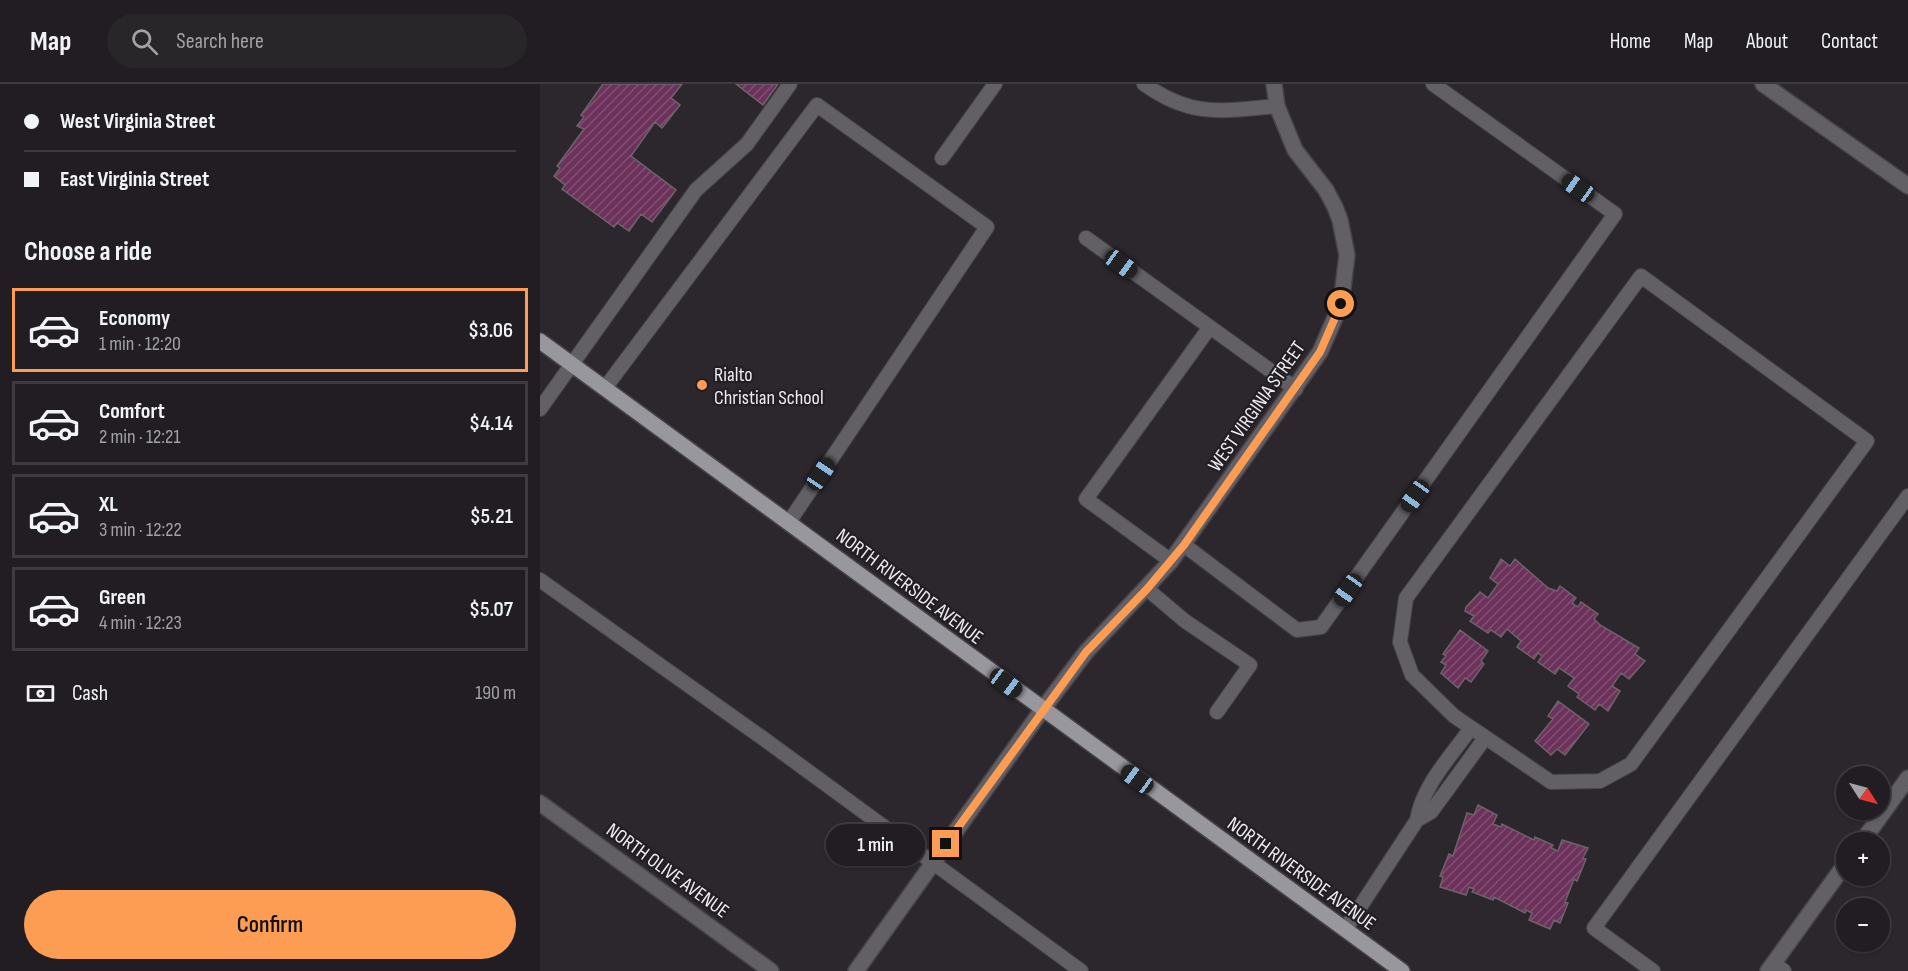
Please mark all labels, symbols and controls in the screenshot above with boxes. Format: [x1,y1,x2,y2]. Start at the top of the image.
search box [107,14,527,68]
text: Map [30,25,71,58]
icon: search [128,25,161,58]
text: Search here [176,28,264,55]
text: Home [1610,29,1651,54]
text: Map [1684,29,1713,54]
text: About [1746,29,1788,54]
text: Contact [1821,29,1878,54]
text: West Virginia Street [60,108,215,135]
text: East Virginia Street [60,166,209,193]
car [1558,170,1598,206]
text: Choose a ride [24,236,152,268]
car [1101,246,1141,282]
route start [1327,290,1354,317]
icon: car [27,303,81,357]
text: Economy [99,305,170,332]
text: $3.06 [468,317,513,344]
text: 1 min · 12:20 [99,332,181,356]
street label: WEST VIRGINIA STREET [1203,337,1311,476]
place label: Rialto Christian School [714,363,824,410]
marker: Rialto Christian School [695,378,709,392]
icon: car [27,396,81,450]
text: Comfort [99,398,165,425]
text: $4.14 [469,410,513,437]
text: 2 min · 12:21 [99,425,180,449]
car [803,454,839,494]
car [1397,476,1433,516]
icon: car [27,489,81,543]
text: XL [99,491,118,518]
text: $5.21 [470,503,513,530]
text: 3 min · 12:22 [99,518,182,542]
street label: NORTH RIVERSIDE AVENUE [831,524,988,650]
car [1330,570,1366,610]
icon: car [27,582,81,636]
text: Green [99,584,146,611]
text: $5.07 [469,596,513,623]
text: 4 min · 12:23 [99,611,182,635]
car [986,665,1026,701]
icon: cash [24,677,57,710]
text: Cash [72,680,108,707]
text: 190 m [475,681,516,705]
car [1117,761,1157,797]
north arrow [1836,766,1890,820]
map controls [1836,766,1890,952]
street label: NORTH RIVERSIDE AVENUE [1222,812,1380,936]
street label: NORTH OLIVE AVENUE [601,818,733,923]
callout: 1 min [826,823,925,865]
route end [932,830,959,857]
button: + [1836,832,1890,886]
text: 1 min [857,833,894,857]
button: Confirm [24,890,516,959]
button: − [1836,898,1890,952]

